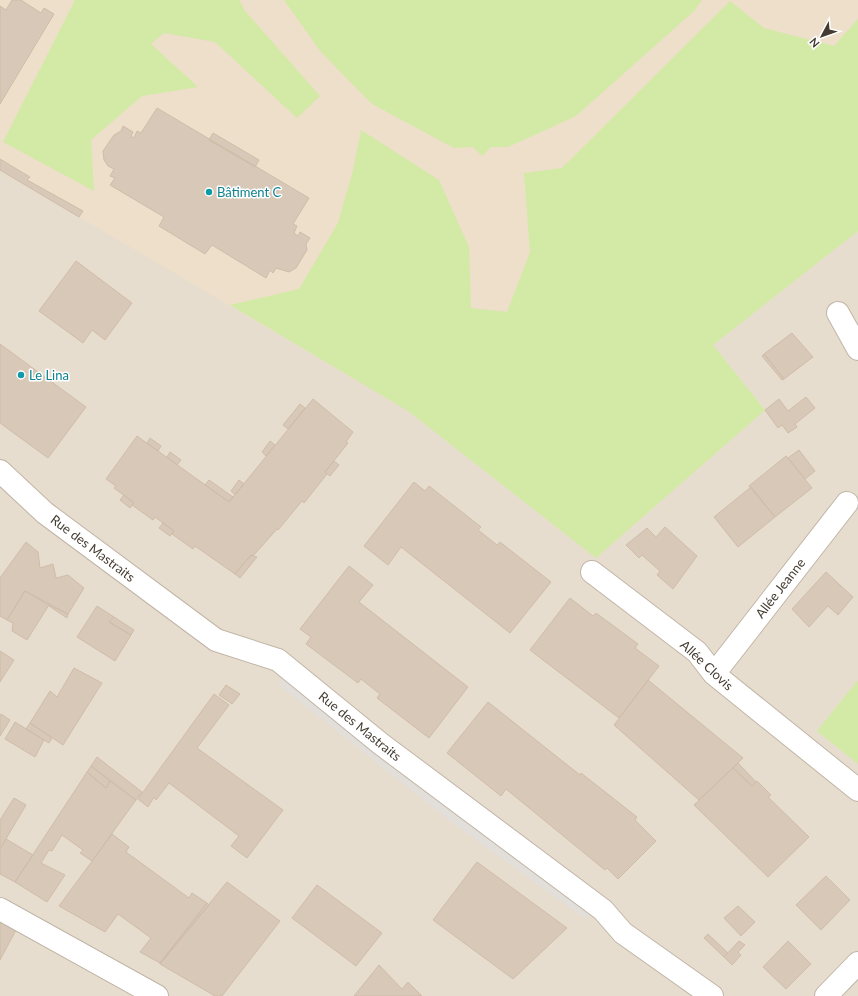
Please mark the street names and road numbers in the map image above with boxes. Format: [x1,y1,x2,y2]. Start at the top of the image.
street label: Rue des Mastraits [48,511,139,585]
street label: Allée Jeanne [752,555,808,621]
street label: Allée Clovis [677,637,737,694]
street label: Rue des Mastraits [316,688,405,764]

